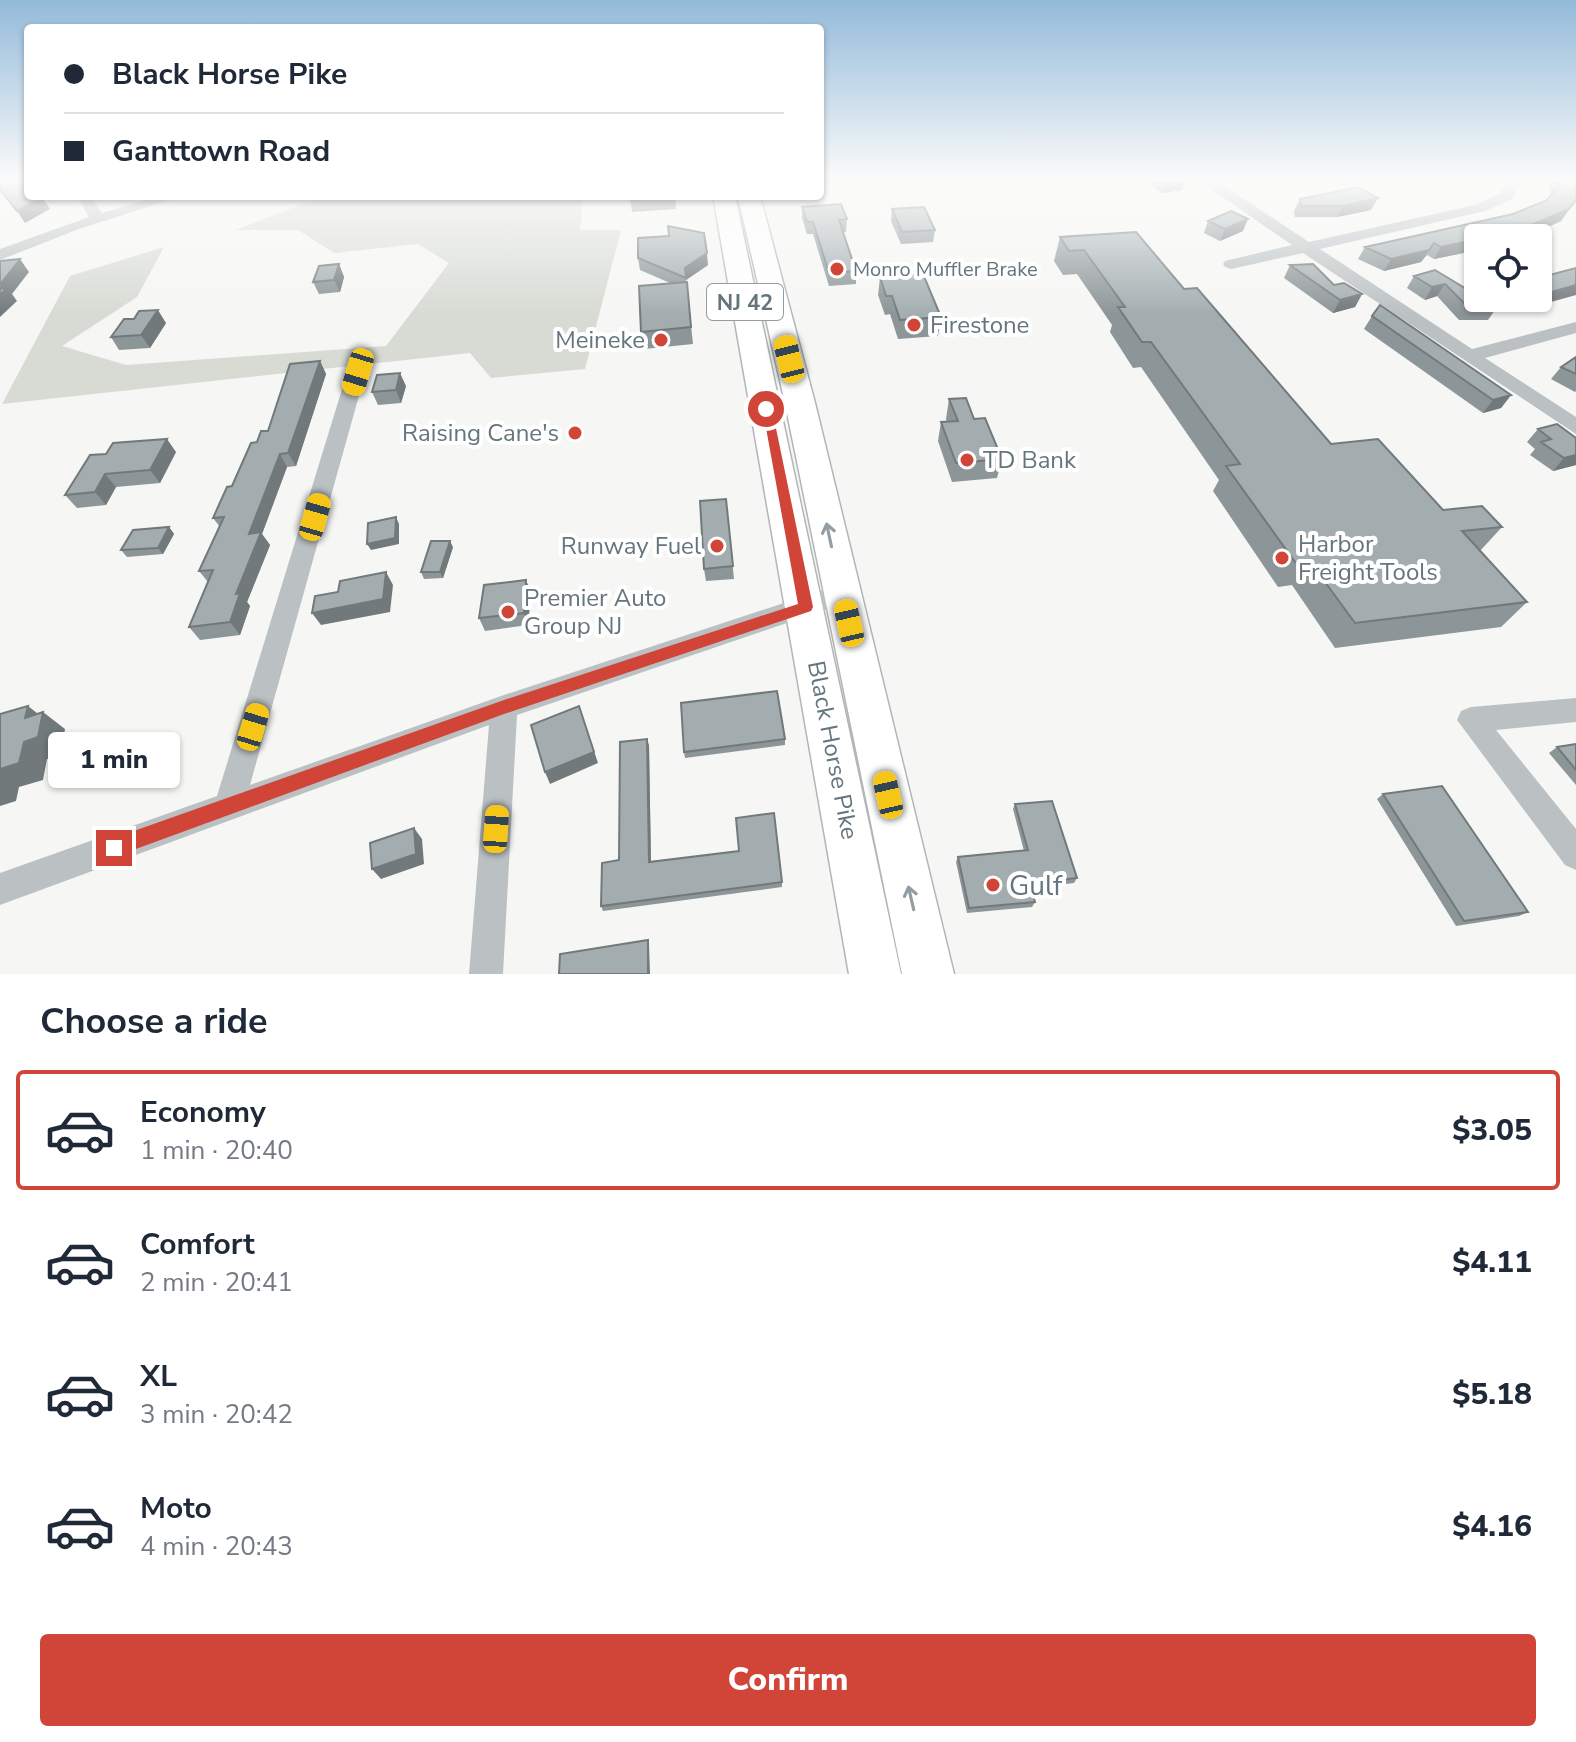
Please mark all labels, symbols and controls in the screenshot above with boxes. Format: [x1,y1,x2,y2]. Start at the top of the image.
text: Black Horse Pike [112,54,347,95]
text: Ganttown Road [112,131,330,172]
map controls [1464,224,1552,312]
button: locate [1464,224,1552,312]
place label: Monro Muffler Brake [853,256,1038,283]
marker: Monro Muffler Brake [828,260,846,278]
road number: NJ 42 [707,284,783,320]
place label: Firestone [930,309,1029,341]
marker: Firestone [905,316,923,334]
place label: Meineke [555,324,645,356]
marker: Meineke [652,331,670,349]
car [772,333,806,385]
car [340,346,376,398]
route start [748,391,784,427]
place label: Raising Cane's [402,417,559,449]
marker: Raising Cane's [566,424,584,442]
place label: TD Bank [983,444,1077,476]
marker: TD Bank [958,451,976,469]
car [297,491,333,543]
one-way arrow [821,523,836,548]
place label: Harbor Freight Tools [1298,528,1438,588]
place label: Runway Fuel [561,530,701,562]
marker: Runway Fuel [708,537,726,555]
marker: Harbor Freight Tools [1273,549,1291,567]
place label: Premier Auto Group NJ [524,582,666,642]
car [832,597,866,649]
marker: Premier Auto Group NJ [499,603,517,621]
street label: Black Horse Pike [800,658,866,842]
car [235,701,271,753]
callout: 1 min [48,732,180,788]
text: 1 min [80,742,148,777]
car [871,769,905,821]
car [482,804,510,854]
route end [96,830,132,866]
place label: Gulf [1009,867,1063,905]
marker: Gulf [984,876,1002,894]
one-way arrow [903,886,918,911]
text: Choose a ride [40,997,268,1046]
text: Economy [140,1092,266,1133]
icon: car [44,1094,116,1166]
text: $3.05 [1452,1110,1532,1151]
text: 1 min · 20:40 [140,1133,293,1168]
text: Comfort [140,1224,255,1265]
icon: car [44,1226,116,1298]
text: $4.11 [1452,1242,1532,1283]
text: 2 min · 20:41 [140,1265,293,1300]
text: XL [140,1356,177,1397]
icon: car [44,1358,116,1430]
text: $5.18 [1452,1374,1532,1415]
text: 3 min · 20:42 [140,1397,293,1432]
text: Moto [140,1488,212,1529]
icon: car [44,1490,116,1562]
text: $4.16 [1452,1506,1532,1547]
text: 4 min · 20:43 [140,1529,293,1564]
button: Confirm [40,1634,1536,1726]

